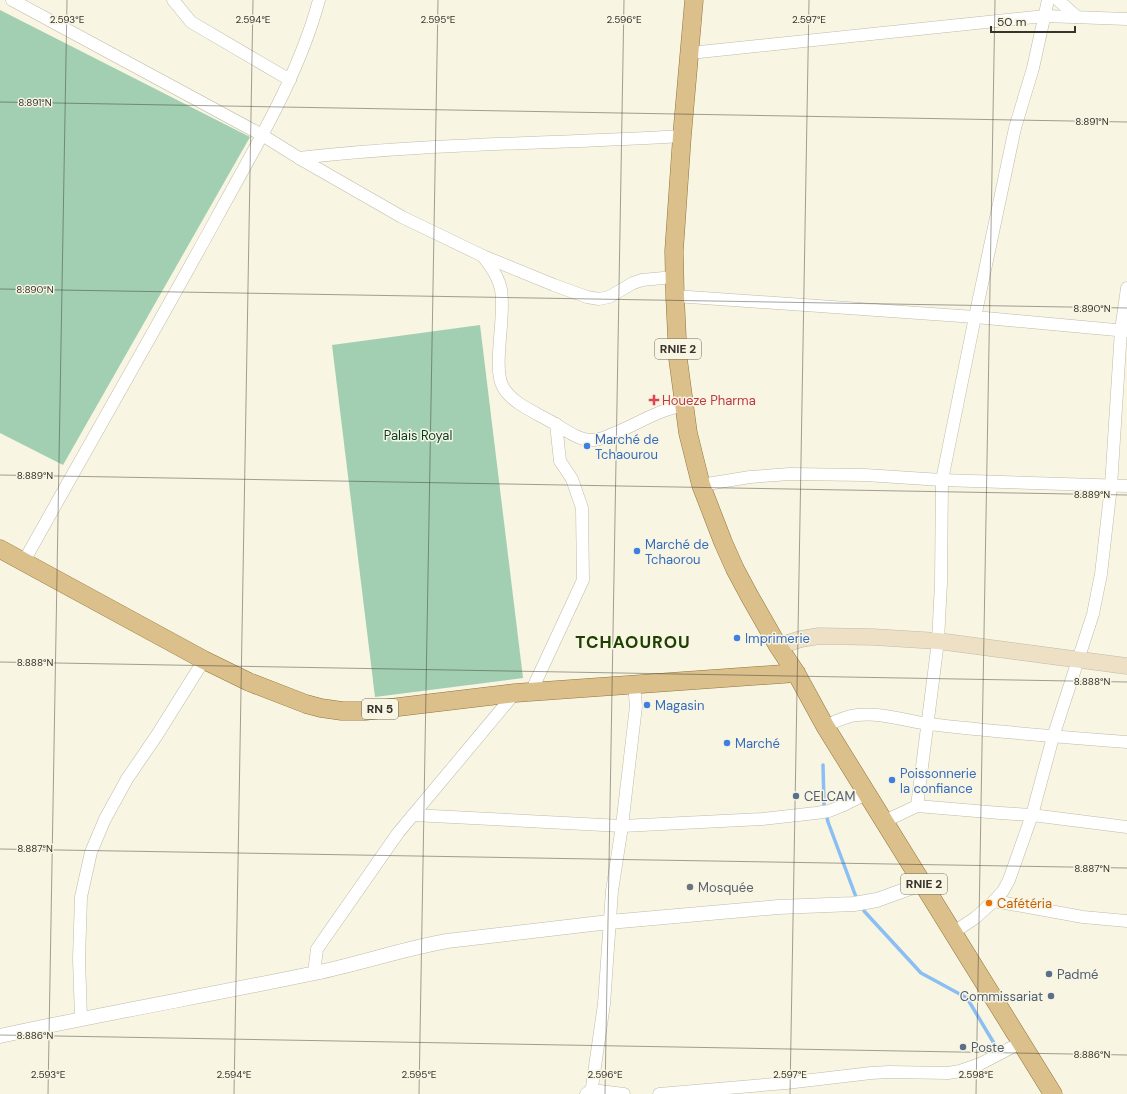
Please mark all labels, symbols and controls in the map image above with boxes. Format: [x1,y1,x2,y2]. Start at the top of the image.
scale bar [991,8,1075,34]
text: 2.593°E [50,13,85,26]
text: 2.594°E [236,13,271,26]
text: 2.595°E [420,13,456,26]
text: 2.596°E [606,13,642,26]
text: 2.597°E [792,13,826,26]
text: 50 m [997,14,1026,30]
text: 8.891°N [18,96,52,109]
text: 8.891°N [1075,115,1109,128]
text: 8.890°N [16,283,54,296]
text: 8.890°N [1073,302,1111,315]
road number: RNIE 2 [655,339,701,359]
place label: Houeze Pharma [662,392,756,409]
marker: Houeze Pharma [649,395,659,405]
park label: Palais Royal [384,427,452,444]
place label: Marché de Tchaourou [595,431,659,463]
marker: Marché de Tchaourou [582,441,592,451]
text: 8.889°N [17,469,53,482]
text: 8.889°N [1074,488,1110,501]
place label: Marché de Tchaorou [645,536,709,568]
marker: Marché de Tchaorou [632,546,642,556]
place label: Imprimerie [745,630,810,647]
district label: TCHAOUROU [575,631,691,653]
marker: Imprimerie [732,633,742,643]
text: 8.888°N [17,656,53,669]
text: 8.888°N [1074,675,1110,688]
place label: Magasin [655,697,704,714]
road number: RN 5 [362,699,398,719]
marker: Magasin [642,700,652,710]
place label: Marché [735,735,780,752]
marker: Marché [722,738,732,748]
place label: Poissonnerie la confiance [900,765,976,797]
marker: Poissonnerie la confiance [887,775,897,785]
place label: CELCAM [804,788,855,805]
marker: CELCAM [791,791,801,801]
text: 8.887°N [17,842,53,855]
text: 8.887°N [1074,862,1110,875]
road number: RNIE 2 [901,874,947,894]
place label: Mosquée [698,879,754,896]
marker: Mosquée [685,882,695,892]
place label: Cafétéria [997,895,1052,912]
marker: Cafétéria [984,898,994,908]
place label: Padmé [1057,966,1098,983]
marker: Padmé [1044,969,1054,979]
place label: Commissariat [960,988,1043,1005]
marker: Commissariat [1046,991,1056,1001]
text: 8.886°N [17,1029,54,1042]
place label: Poste [971,1039,1004,1056]
marker: Poste [958,1042,968,1052]
text: 8.886°N [1074,1048,1111,1061]
text: 2.593°E [31,1068,66,1081]
text: 2.594°E [217,1068,252,1081]
text: 2.595°E [401,1068,437,1081]
text: 2.596°E [587,1068,623,1081]
text: 2.597°E [773,1068,807,1081]
text: 2.598°E [959,1068,994,1081]

